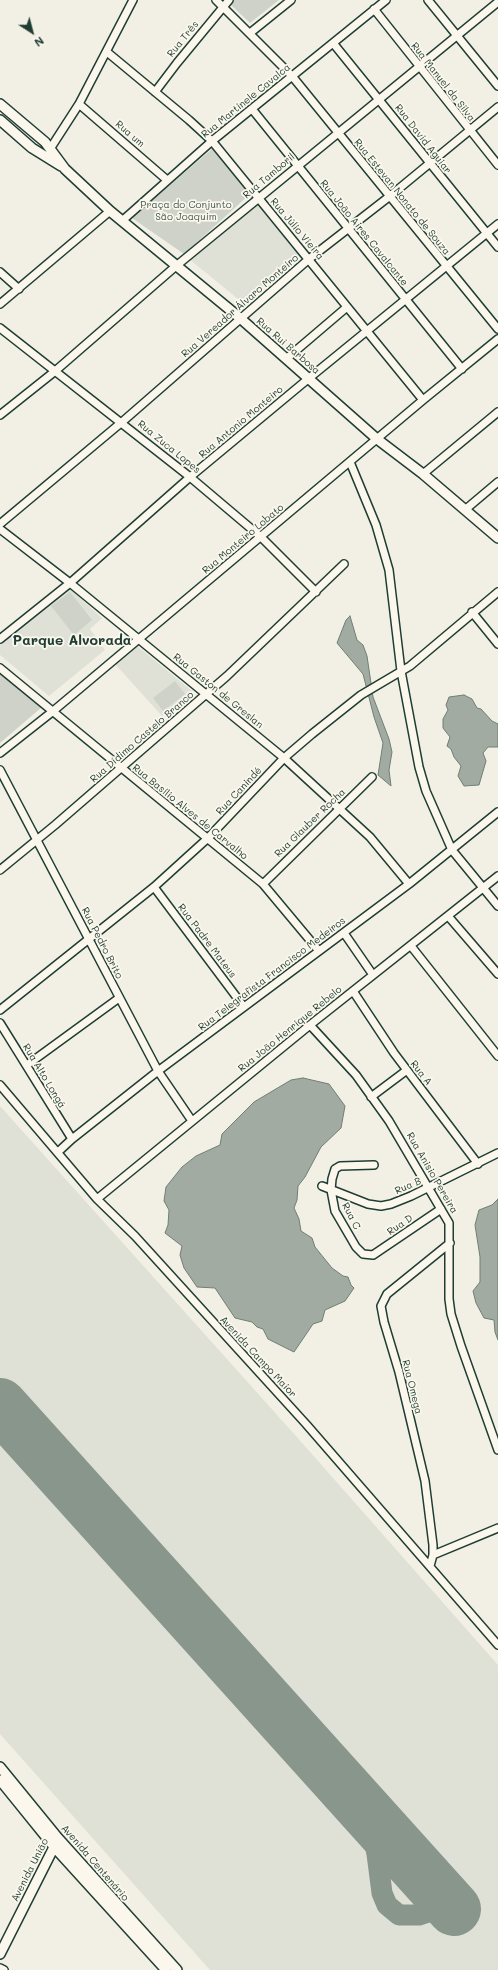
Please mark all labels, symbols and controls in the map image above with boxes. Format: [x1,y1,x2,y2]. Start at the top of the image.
north arrow [12,12,52,52]
street label: Rua Três [165,18,201,60]
text: N [32,34,47,51]
street label: Rua Manuel da Silva [408,40,478,124]
street label: Rua Martinele Cavalca [199,61,293,141]
street label: Rua David Aguiar [392,102,454,176]
street label: Rua um [113,118,147,150]
street label: Rua Estevan Nonato de Souza [351,137,453,257]
street label: Rua Tamboril [241,151,297,201]
street label: Rua João Aires Cavalcante [317,178,411,288]
street label: Rua Júlio Vieira [268,196,326,262]
park label: Praça do Conjunto São Joaquim [140,199,232,222]
street label: Rua Vereador Álvaro Monteiro [179,252,301,360]
street label: Rua Rui Barbosa [254,315,322,377]
street label: Rua Antonio Monteiro [197,383,285,461]
street label: Rua Zuca Lopes [135,418,203,476]
street label: Rua Monteiro Lobato [200,501,286,577]
district label: Parque Alvorada [13,633,131,649]
street label: Rua Gaston de Greslan [171,651,265,731]
street label: Rua Dídimo Castelo Branco [88,689,196,785]
street label: Rua Basílio Alves de Carvalho [130,762,250,862]
street label: Rua Canindé [214,764,264,818]
street label: Rua Glauber Rocha [272,786,348,860]
street label: Rua Padre Mateus [175,902,239,980]
street label: Rua Pedro Brito [79,905,125,981]
street label: Rua Telegrafista Francisco Medeiros [196,915,348,1033]
street label: Rua João Henrique Rebelo [236,983,344,1075]
street label: Rua Alto Longá [20,1042,68,1110]
street label: Rua A [408,1058,434,1088]
street label: Rua Anisio Pereira [404,1130,460,1216]
street label: Rua B [393,1175,423,1197]
street label: Rua C [339,1201,363,1231]
street label: Rua D [385,1212,415,1238]
street label: Avenida Campo Maior [217,1314,299,1400]
street label: Rua Omega [399,1359,425,1415]
street label: Avenida Centenário [59,1822,131,1904]
street label: Avenida União [9,1836,51,1904]

